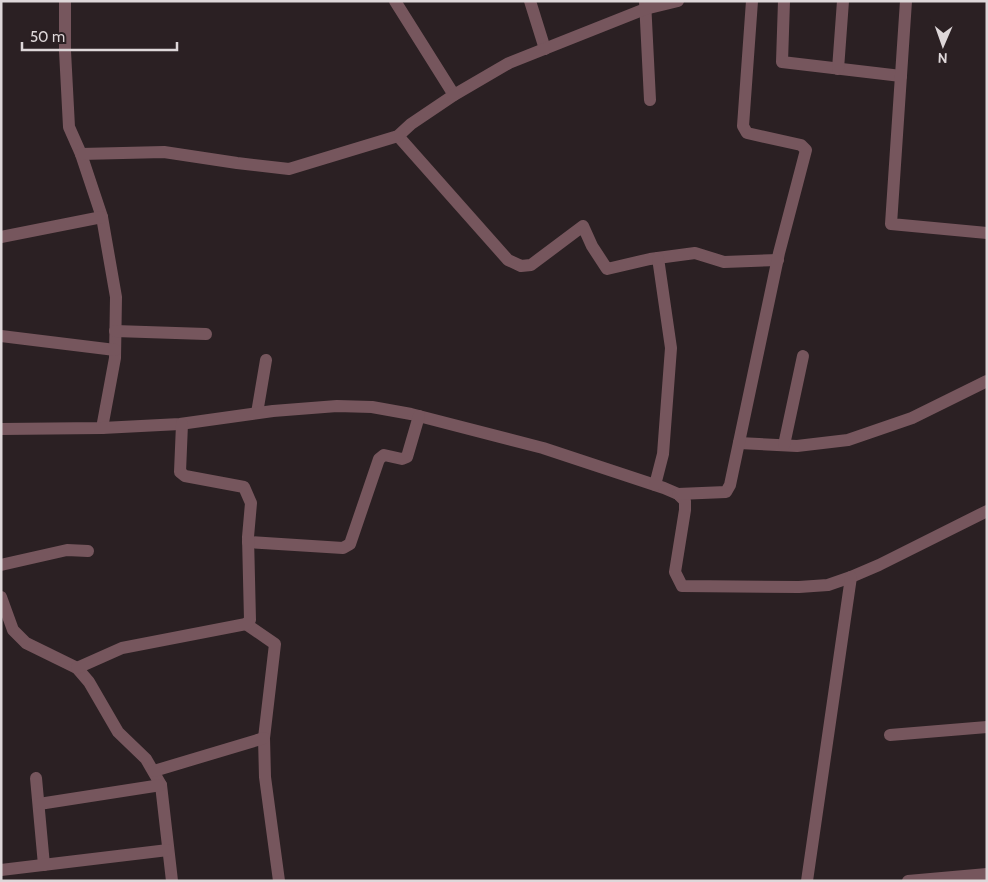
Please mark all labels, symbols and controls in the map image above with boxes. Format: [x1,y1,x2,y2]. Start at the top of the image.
scale bar [22,20,178,52]
north arrow [918,20,968,70]
text: 50 m [30,28,65,46]
text: N [937,49,948,67]

